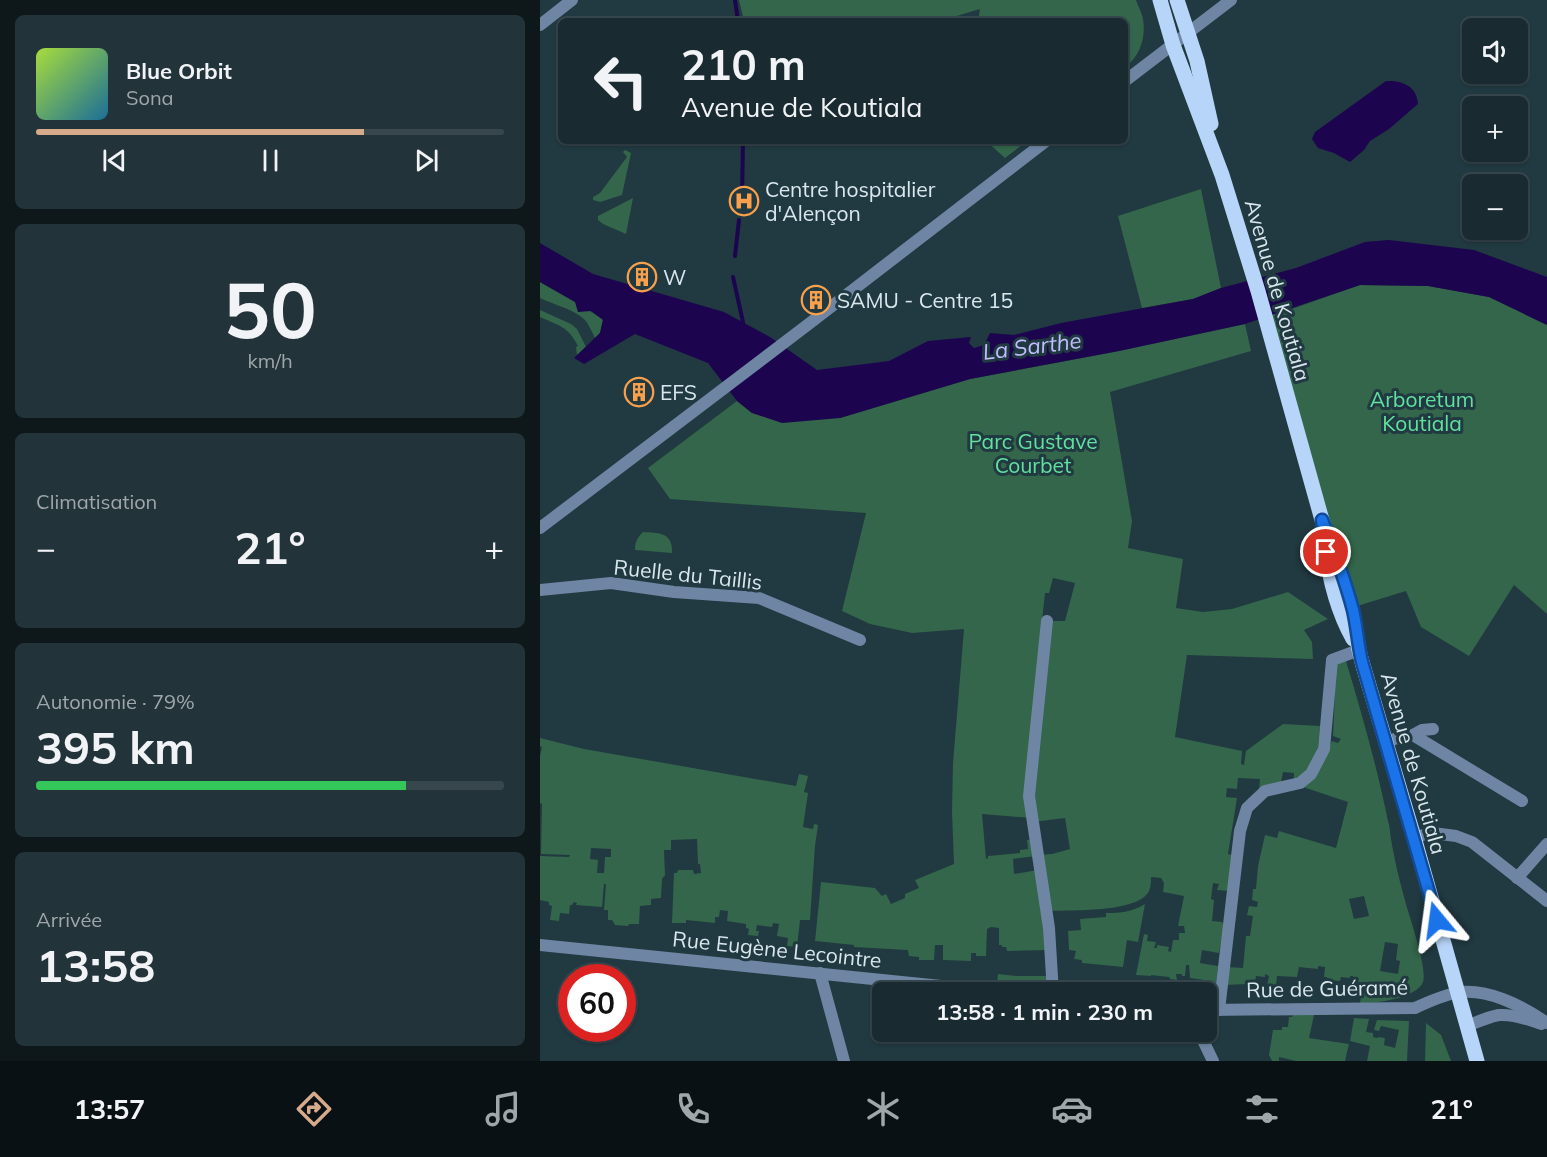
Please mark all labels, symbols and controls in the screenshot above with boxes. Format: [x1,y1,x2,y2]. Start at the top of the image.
map controls [1462,18,1528,240]
button: sound [1462,18,1528,84]
text: 210 m [681,38,806,91]
icon: left [582,42,660,120]
text: Blue Orbit [126,57,232,85]
text: Sona [126,85,174,110]
text: Avenue de Koutiala [681,90,923,124]
button: + [1462,96,1528,162]
icon: previous [98,144,131,177]
icon: pause [254,144,287,177]
icon: next [410,144,443,177]
button: − [1462,174,1528,240]
place label: Centre hospitalier d'Alençon [765,176,936,226]
hospital icon: Centre hospitalier d'Alençon [728,185,760,217]
street label: Avenue de Koutiala [1240,196,1316,384]
text: 50 [223,260,317,358]
building icon: W [626,261,658,293]
place label: W [663,264,686,290]
building icon: SAMU - Centre 15 [800,284,832,316]
place label: SAMU - Centre 15 [837,287,1013,313]
water label: La Sarthe [981,326,1083,366]
text: km/h [247,348,293,373]
building icon: EFS [623,376,655,408]
place label: EFS [660,379,697,405]
park label: Arboretum Koutiala [1370,386,1474,436]
park label: Parc Gustave Courbet [968,428,1098,478]
text: Climatisation [36,489,157,514]
text: 21° [234,519,306,575]
pin [1300,526,1351,577]
text: − [36,527,56,568]
text: + [484,527,504,568]
icon: arrive [1309,535,1342,568]
street label: Ruelle du Taillis [612,553,764,595]
street label: Avenue de Koutiala [1376,669,1452,857]
text: Autonomie · 79% [36,689,195,714]
text: 395 km [36,719,195,775]
position arrow [1405,888,1469,952]
text: Arrivée [36,907,102,932]
street label: Rue Eugène Lecointre [671,925,883,973]
text: 13:58 [36,937,155,993]
speed limit sign: 60 [558,964,636,1042]
street label: Rue de Guéramé [1246,974,1408,1002]
text: 13:58 · 1 min · 230 m [936,998,1153,1026]
icon: directions [293,1088,335,1130]
icon: music [482,1088,524,1130]
icon: phone [672,1088,714,1130]
icon: climate [862,1088,904,1130]
icon: car [1051,1088,1093,1130]
icon: filters [1241,1088,1283,1130]
text: 13:57 [74,1092,145,1126]
text: 21° [1430,1092,1473,1126]

